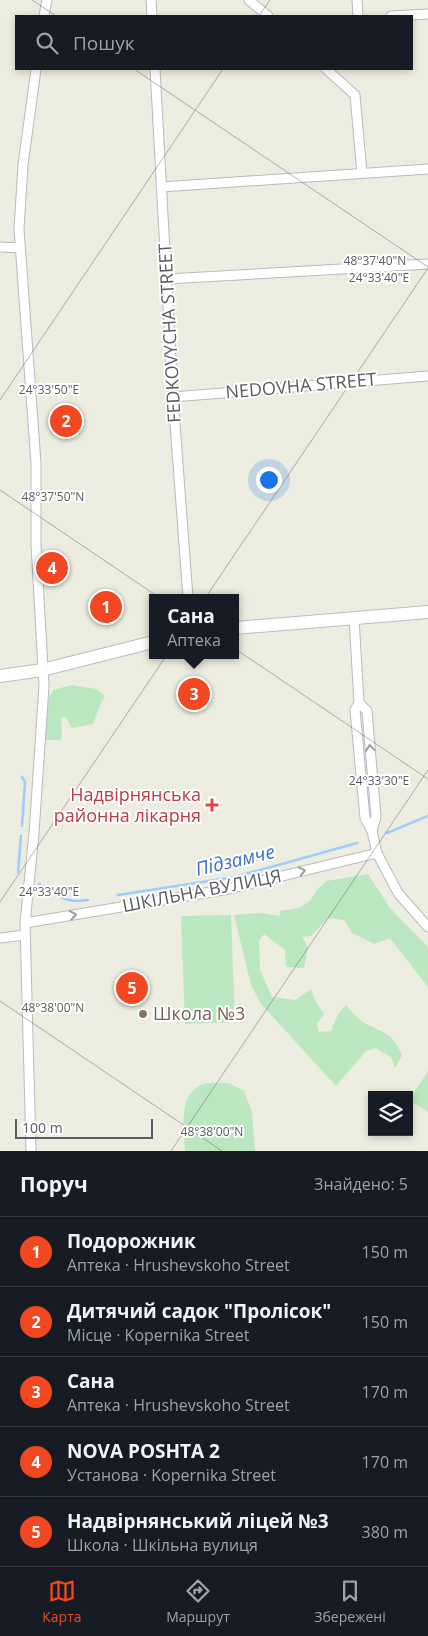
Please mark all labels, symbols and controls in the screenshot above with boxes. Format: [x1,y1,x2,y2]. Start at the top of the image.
search box [15,15,413,70]
icon: search [33,29,61,57]
text: Пошук [73,30,135,56]
street label: FEDKOVYCHA STREET [152,243,186,423]
text: 48°37'40"N [344,252,406,269]
text: 24°33'40"E [349,269,409,286]
street label: NEDOVHA STREET [224,366,377,404]
text: 24°33'50"E [19,381,79,398]
pin: 2 [50,402,82,440]
your location [256,467,282,493]
text: 48°37'50"N [22,488,84,505]
pin: 4 [36,549,68,587]
pin: 1 [90,588,122,626]
popup [149,594,239,659]
text: Сана [167,603,215,629]
text: Аптека [167,629,221,651]
pin: 3 [178,675,210,713]
one-way arrow [365,744,376,752]
text: 24°33'30"E [349,772,409,789]
place label: Надвірнянська районна лікарня [54,782,201,827]
marker: Надвірнянська районна лікарня [205,798,219,812]
water label: Підзамче [193,838,277,882]
street label: ШКІЛЬНА ВУЛИЦЯ [120,863,283,917]
one-way arrow [297,866,306,877]
text: 24°33'40"E [19,883,79,900]
one-way arrow [69,911,78,921]
pin: 5 [116,969,148,1007]
text: 48°38'00"N [22,999,84,1016]
place label: Школа №3 [153,1001,245,1025]
marker: Школа №3 [137,1008,149,1020]
map controls [368,1091,413,1136]
button: layers [368,1091,413,1136]
scale bar [15,1116,152,1139]
text: 100 m [22,1118,63,1137]
text: 48°38'00"N [181,1123,243,1140]
text: Поруч [20,1170,88,1198]
text: Знайдено: 5 [314,1173,408,1195]
text: Подорожник [67,1228,196,1254]
text: 1 [31,1241,41,1263]
text: 150 m [362,1241,408,1263]
text: Аптека · Hrushevskoho Street [67,1254,290,1276]
text: Дитячий садок "Пролісок" [67,1298,331,1324]
text: 2 [31,1311,41,1333]
text: 150 m [362,1311,408,1333]
text: Місце · Kopernika Street [67,1324,249,1346]
text: Сана [67,1368,115,1394]
text: 3 [31,1381,41,1403]
text: 170 m [362,1381,408,1403]
text: Аптека · Hrushevskoho Street [67,1394,290,1416]
text: NOVA POSHTA 2 [67,1438,220,1464]
text: 4 [31,1451,41,1473]
text: 170 m [362,1451,408,1473]
text: Установа · Kopernika Street [67,1464,276,1486]
text: Надвірнянський ліцей №3 [67,1508,329,1534]
text: 5 [31,1521,41,1543]
text: 380 m [362,1521,408,1543]
text: Школа · Шкільна вулиця [67,1534,258,1556]
tab: Карта [42,1577,82,1626]
tab: Маршрут [166,1577,230,1626]
tab: Збережені [314,1577,386,1626]

